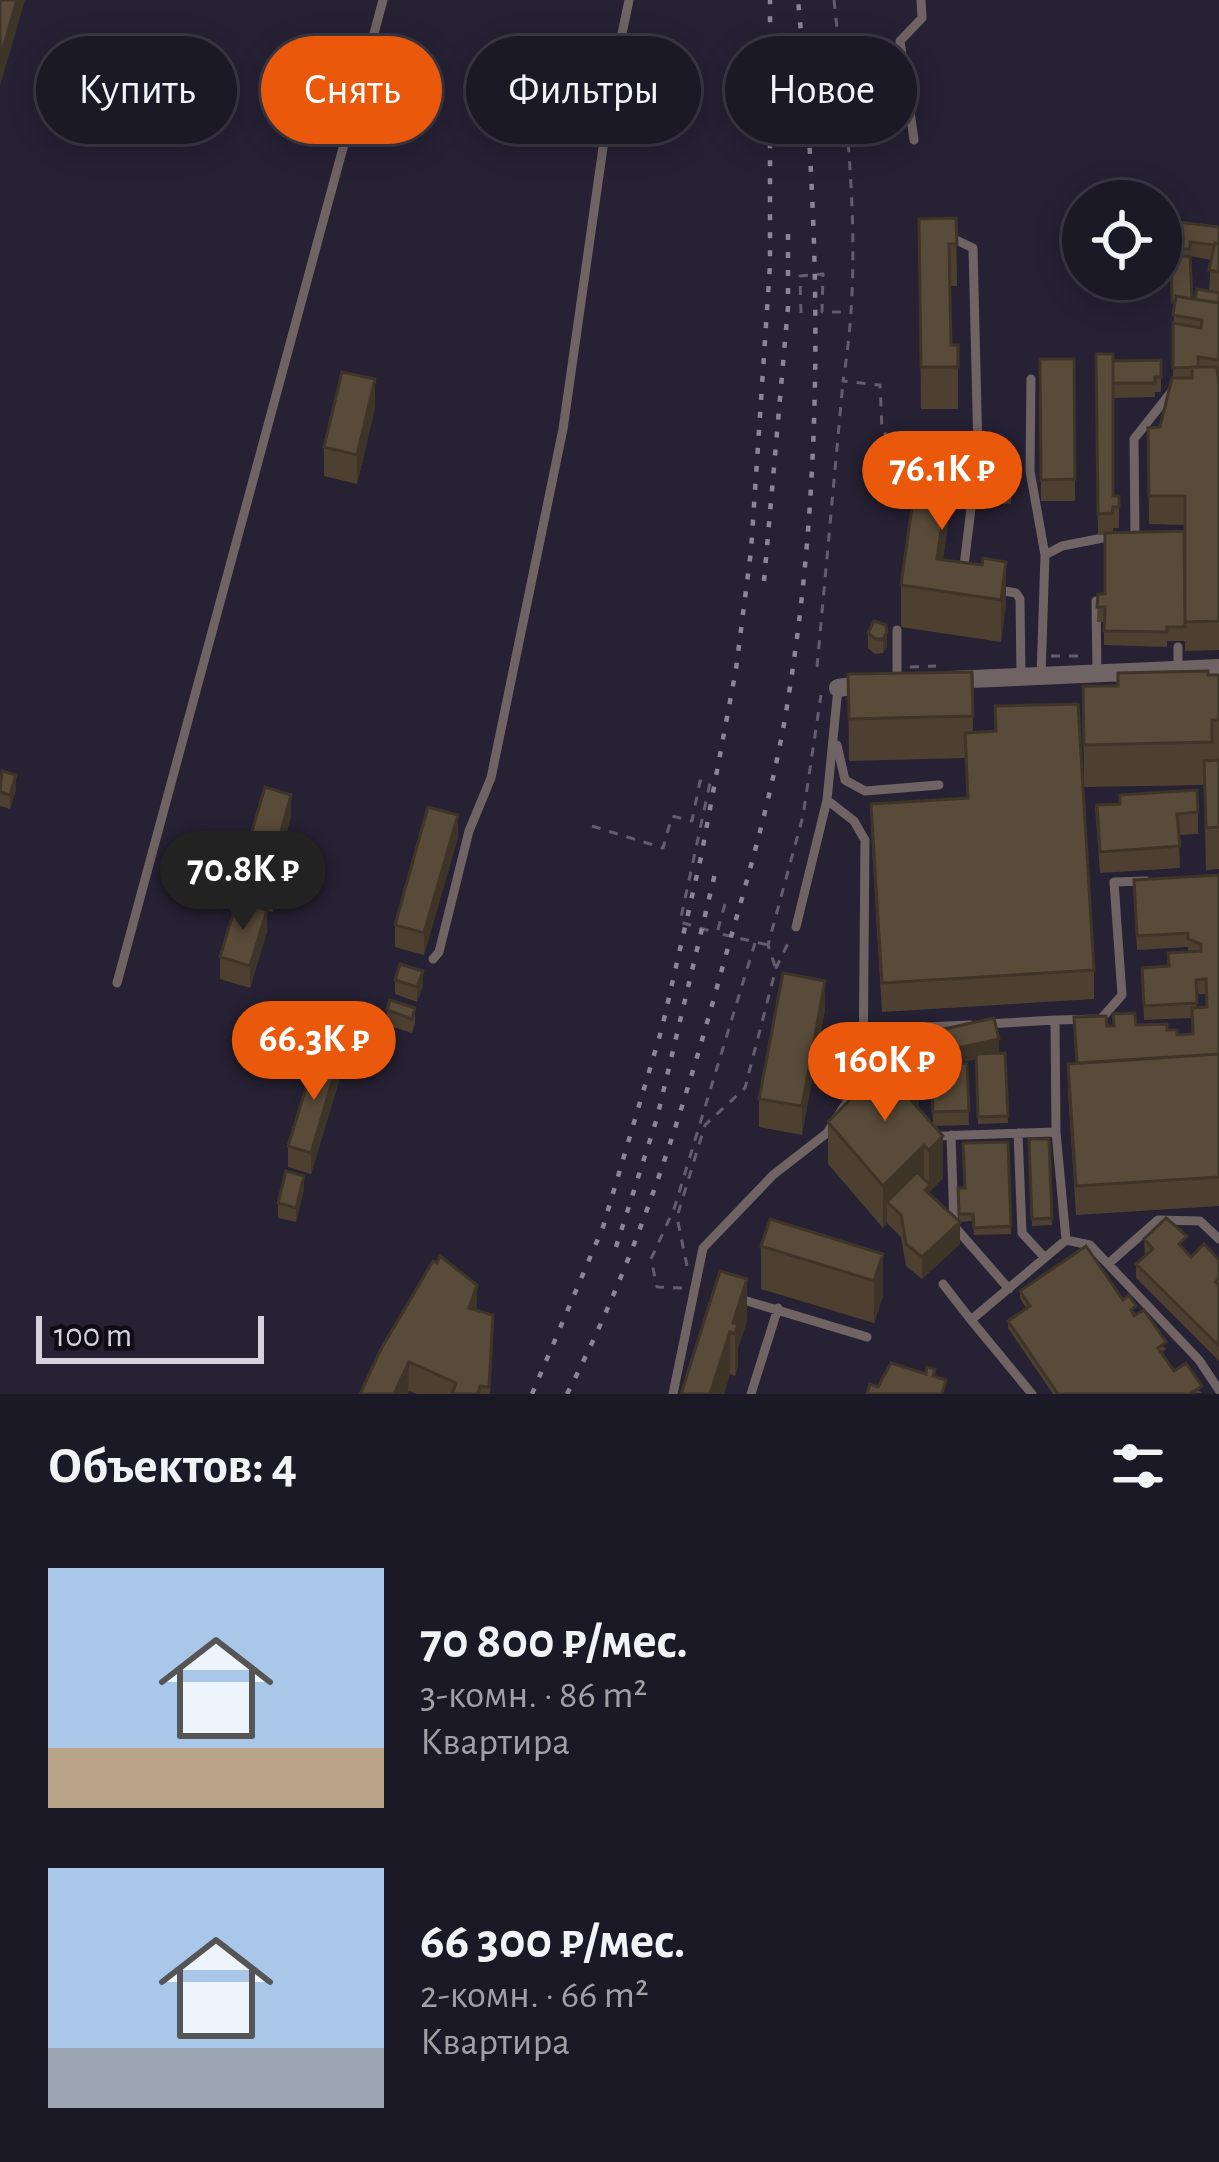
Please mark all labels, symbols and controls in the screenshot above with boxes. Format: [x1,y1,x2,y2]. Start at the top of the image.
chip: Купить [36,36,237,144]
chip: Снять [261,36,442,144]
chip: Фильтры [466,36,701,144]
chip: Новое [725,36,917,144]
map controls [1062,180,1182,300]
button: locate [1062,180,1182,300]
pin: 76.1K ₽ [831,431,1053,533]
text: 76.1K ₽ [889,450,995,489]
pin: 70.8K ₽ [132,831,354,933]
text: 70.8K ₽ [187,850,299,889]
pin: 66.3K ₽ [203,1001,425,1103]
text: 66.3K ₽ [259,1020,369,1059]
pin: 160K ₽ [787,1022,983,1124]
text: 160K ₽ [835,1041,935,1080]
scale bar [36,1310,264,1363]
text: 100 m [54,1320,132,1353]
icon: filters [1105,1433,1171,1499]
text: Объектов: 4 [48,1441,297,1492]
icon: home [144,1616,288,1760]
text: 70 800 ₽/мес. [420,1616,688,1667]
text: 3-комн. · 86 m² [420,1676,647,1715]
text: Квартира [420,1723,570,1762]
icon: home [144,1916,288,2060]
text: 66 300 ₽/мес. [420,1916,685,1967]
text: 2-комн. · 66 m² [420,1976,649,2015]
text: Квартира [420,2023,570,2062]

